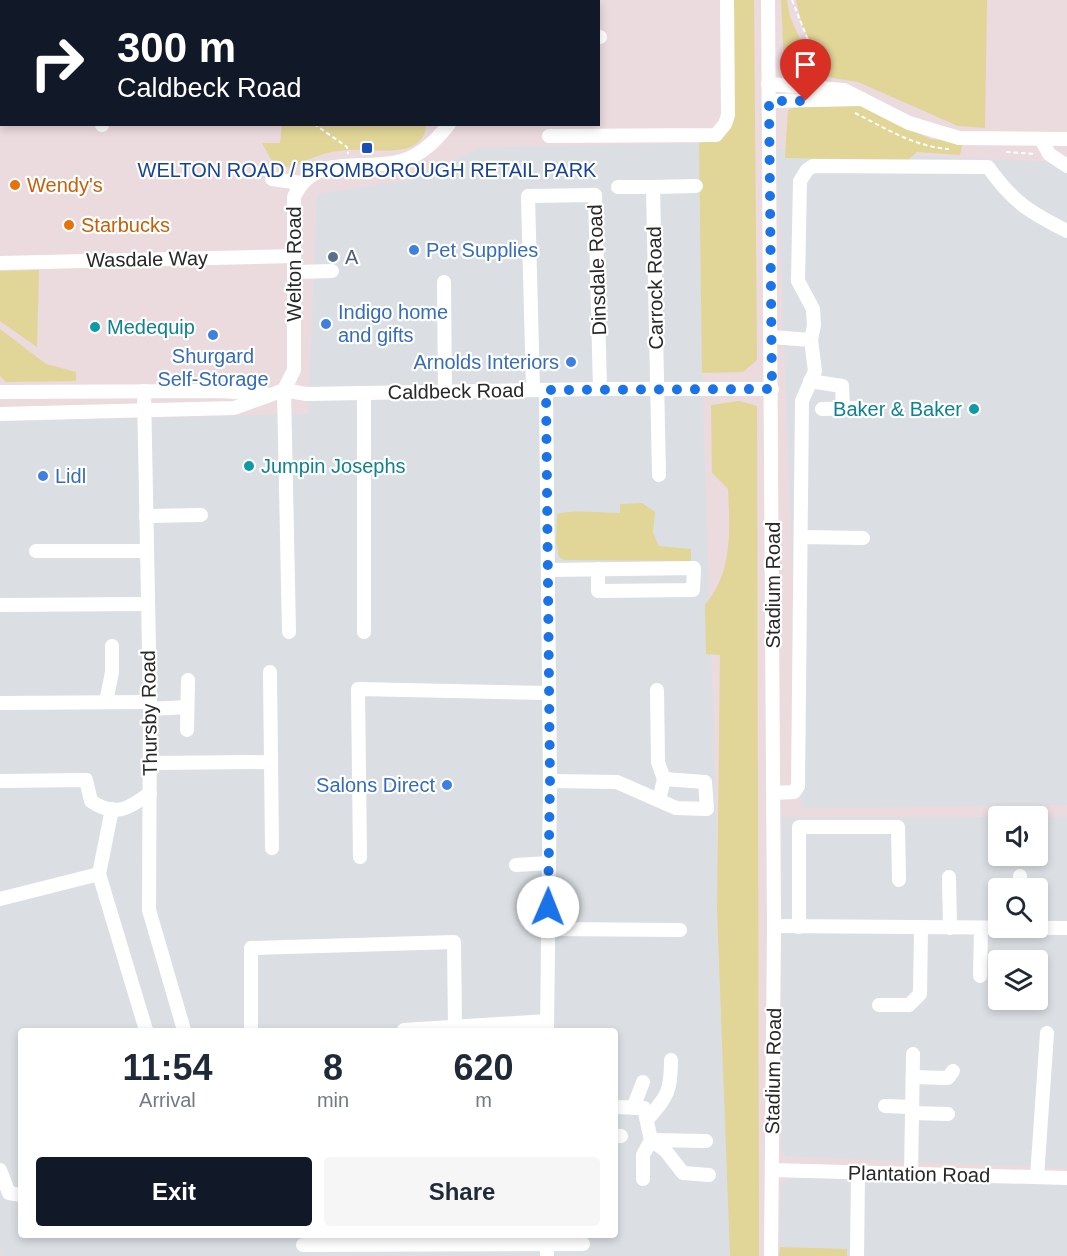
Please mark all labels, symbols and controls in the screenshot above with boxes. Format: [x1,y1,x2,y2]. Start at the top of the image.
icon: right [18,24,96,102]
text: 300 m [117,24,236,71]
pin [780,39,831,101]
icon: arrive [789,48,822,81]
text: Caldbeck Road [117,73,302,103]
marker: WELTON ROAD / BROMBOROUGH RETAIL PARK [360,141,374,155]
place label: WELTON ROAD / BROMBOROUGH RETAIL PARK [138,159,597,181]
place label: Wendy's [27,174,103,196]
marker: Wendy's [8,178,22,192]
street label: Dinsdale Road [584,204,610,336]
street label: Welton Road [283,206,305,322]
place label: Starbucks [81,214,170,236]
marker: Starbucks [62,218,76,232]
street label: Carrock Road [643,226,667,350]
place label: Pet Supplies [426,239,538,261]
marker: Pet Supplies [407,243,421,257]
place label: A [345,246,359,268]
street label: Wasdale Way [86,247,208,271]
marker: A [326,250,340,264]
place label: Indigo home and gifts [338,301,448,346]
place label: Medequip [107,316,195,338]
marker: Indigo home and gifts [319,317,333,331]
marker: Medequip [88,320,102,334]
marker: Shurgard Self-Storage [206,328,220,342]
place label: Shurgard Self-Storage [157,345,269,390]
place label: Arnolds Interiors [413,351,559,373]
marker: Arnolds Interiors [564,355,578,369]
street label: Caldbeck Road [387,379,525,403]
place label: Baker & Baker [833,398,962,420]
marker: Baker & Baker [967,402,981,416]
place label: Jumpin Josephs [261,455,406,477]
marker: Jumpin Josephs [242,459,256,473]
place label: Lidl [55,465,86,487]
marker: Lidl [36,469,50,483]
street label: Stadium Road [762,522,784,648]
street label: Thursby Road [137,650,161,776]
place label: Salons Direct [316,774,435,796]
marker: Salons Direct [440,778,454,792]
map controls [988,806,1048,1010]
button: sound [988,806,1048,866]
position arrow [516,875,580,939]
button: search [988,878,1048,938]
button: layers [988,950,1048,1010]
street label: Stadium Road [761,1007,785,1135]
text: 11:54 [122,1047,212,1088]
text: 8 [323,1047,343,1088]
text: 620 [454,1047,514,1088]
text: Arrival [139,1089,196,1111]
text: min [317,1089,349,1111]
text: m [475,1089,492,1111]
button: Exit [36,1157,312,1226]
button: Share [324,1157,600,1226]
street label: Plantation Road [848,1162,990,1186]

